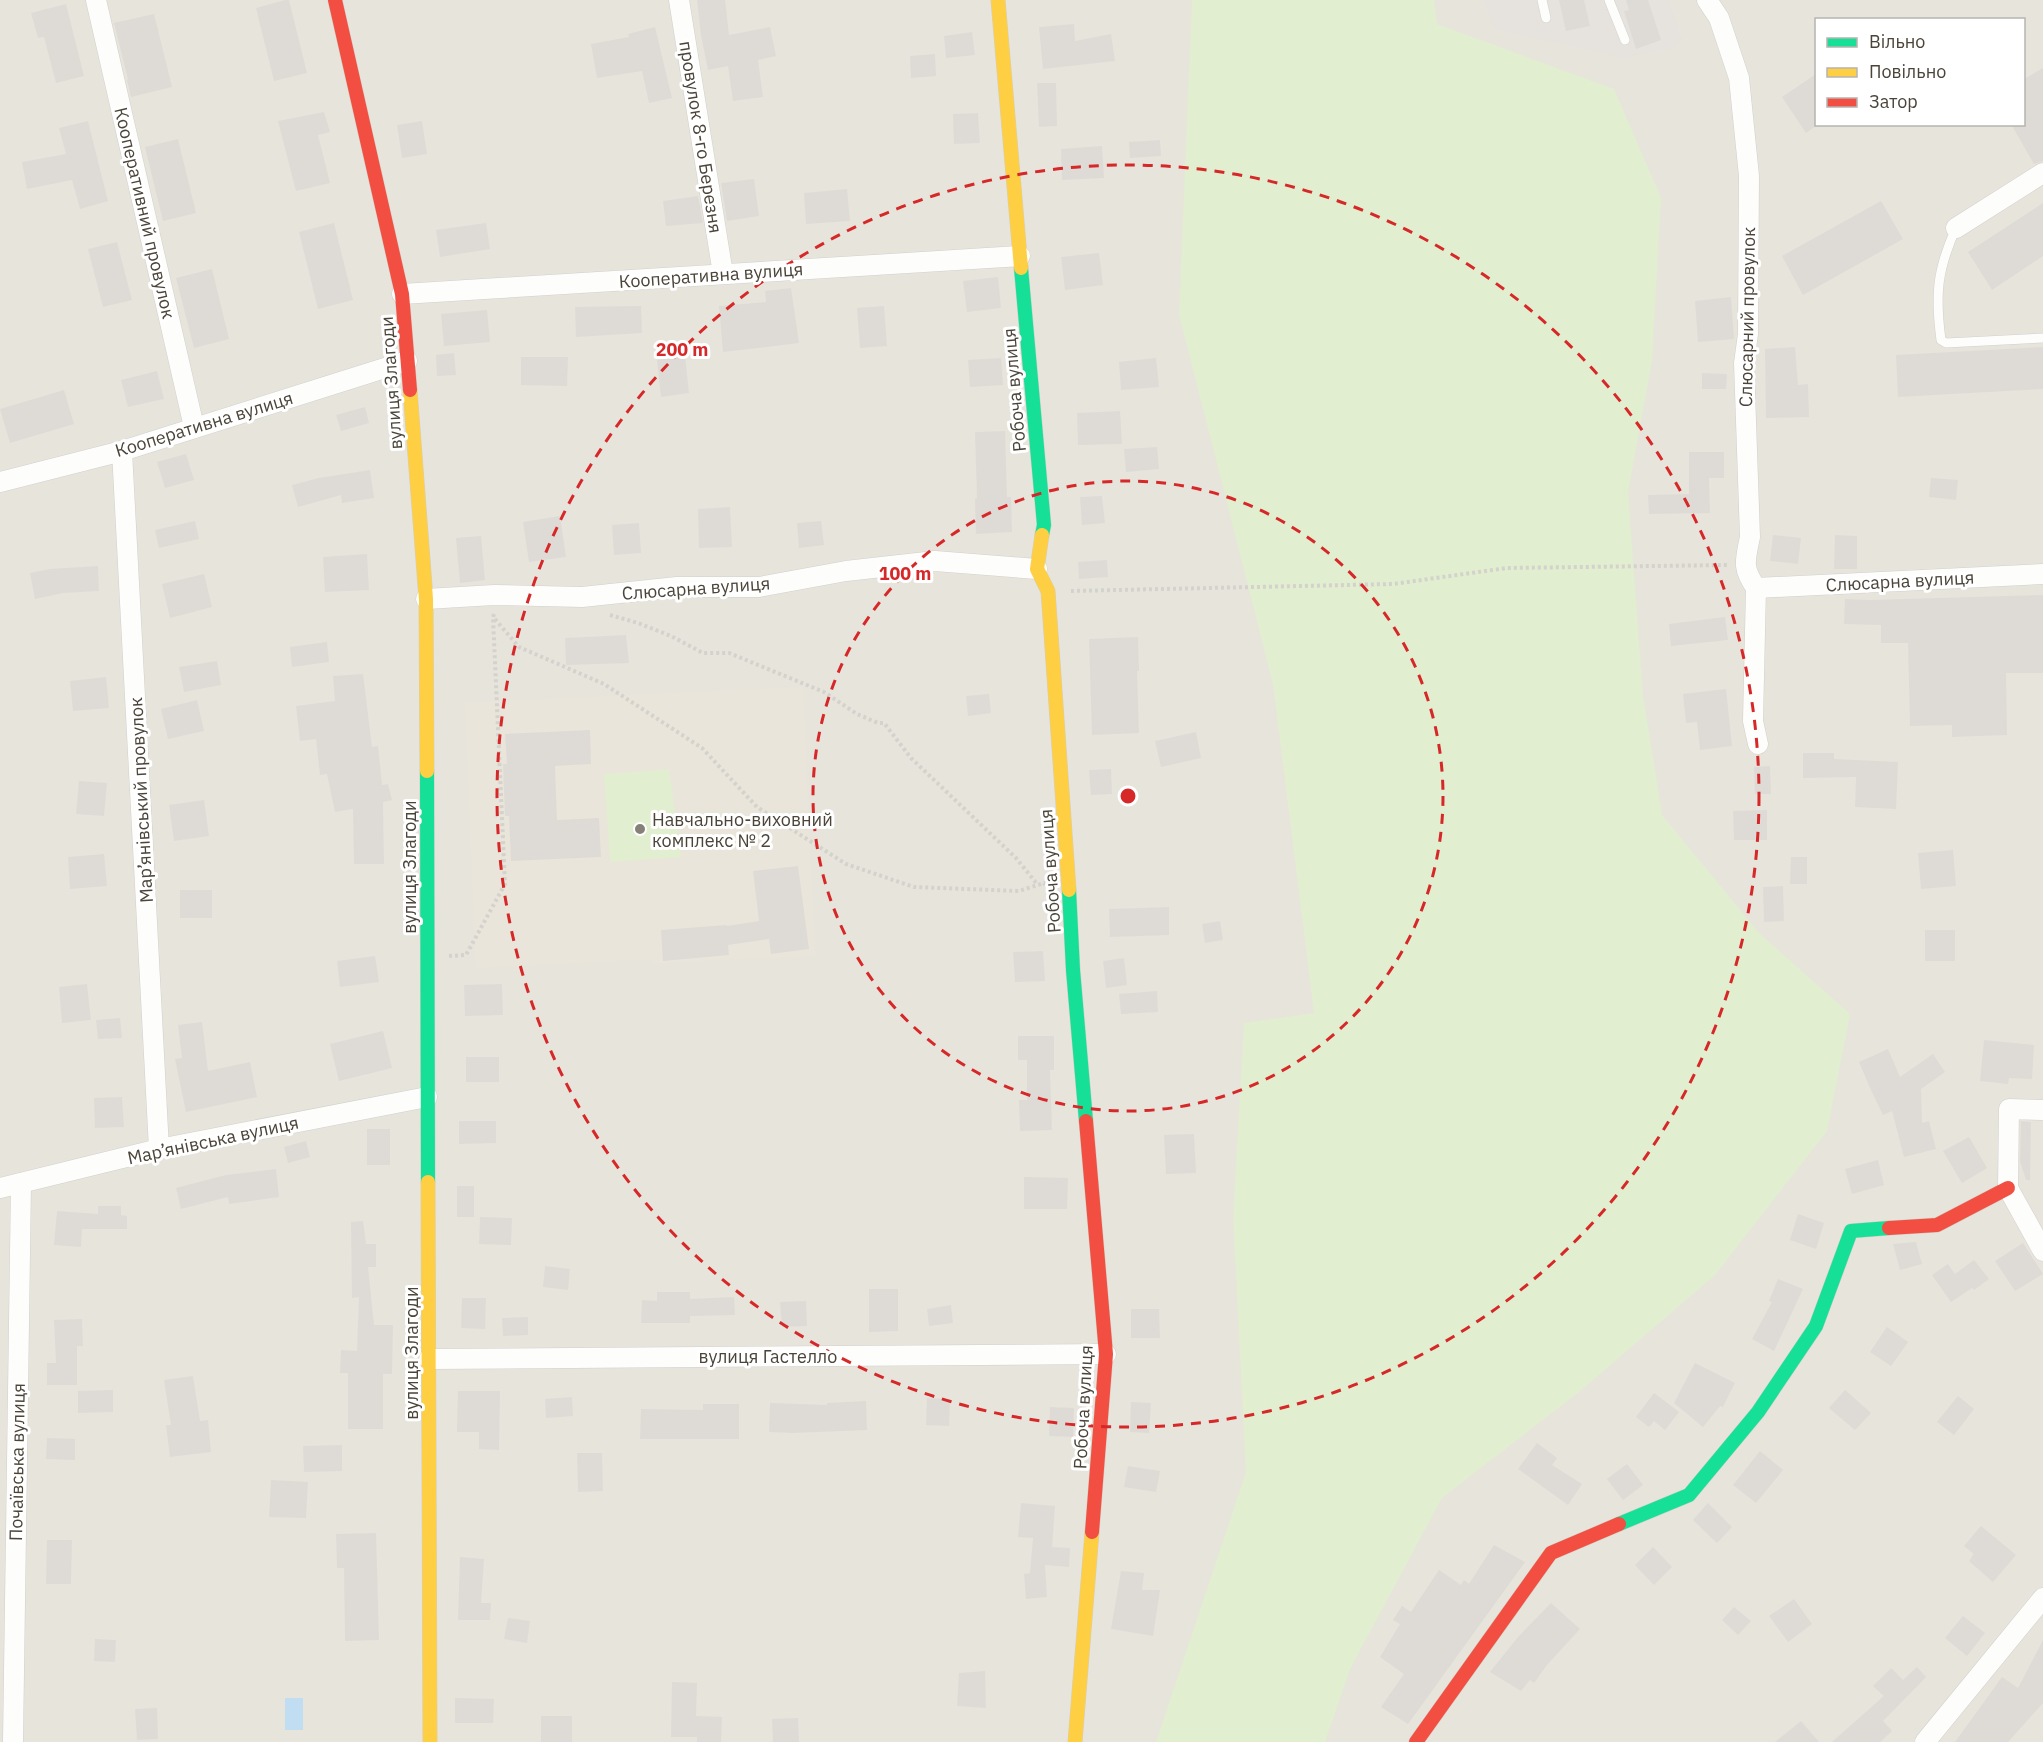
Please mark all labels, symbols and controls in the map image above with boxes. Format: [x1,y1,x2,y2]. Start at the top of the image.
legend [1815,18,2025,126]
text: Вільно [1869,30,1925,53]
street label: провулок 8-го Березня [674,39,728,235]
text: Повільно [1869,60,1946,83]
text: Затор [1869,90,1918,113]
street label: Кооперативний провулок [109,105,181,321]
street label: Слюсарний провулок [1734,227,1760,407]
street label: Кооперативна вулиця [618,257,804,293]
street label: вулиця Злагоди [375,316,407,450]
street label: Робоча вулиця [997,327,1031,453]
text: 200 m [656,338,708,361]
street label: Кооперативна вулиця [112,386,296,462]
text: 100 m [879,562,931,585]
street label: Слюсарна вулиця [1825,566,1975,596]
street label: Слюсарна вулиця [621,571,771,605]
street label: Мар’янівський провулок [124,696,158,903]
centre of rings [1118,786,1138,806]
street label: вулиця Злагоди [398,800,421,934]
place label: Навчально-виховний комплекс № 2 [652,808,833,852]
street label: Робоча вулиця [1034,808,1066,934]
marker: Навчально-виховний комплекс № 2 [633,822,647,836]
street label: Мар’янівська вулиця [125,1111,301,1169]
street label: вулиця Злагоди [400,1286,423,1420]
street label: Робоча вулиця [1068,1344,1098,1470]
street label: вулиця Гастелло [699,1345,837,1368]
street label: Почаївська вулиця [4,1383,30,1541]

